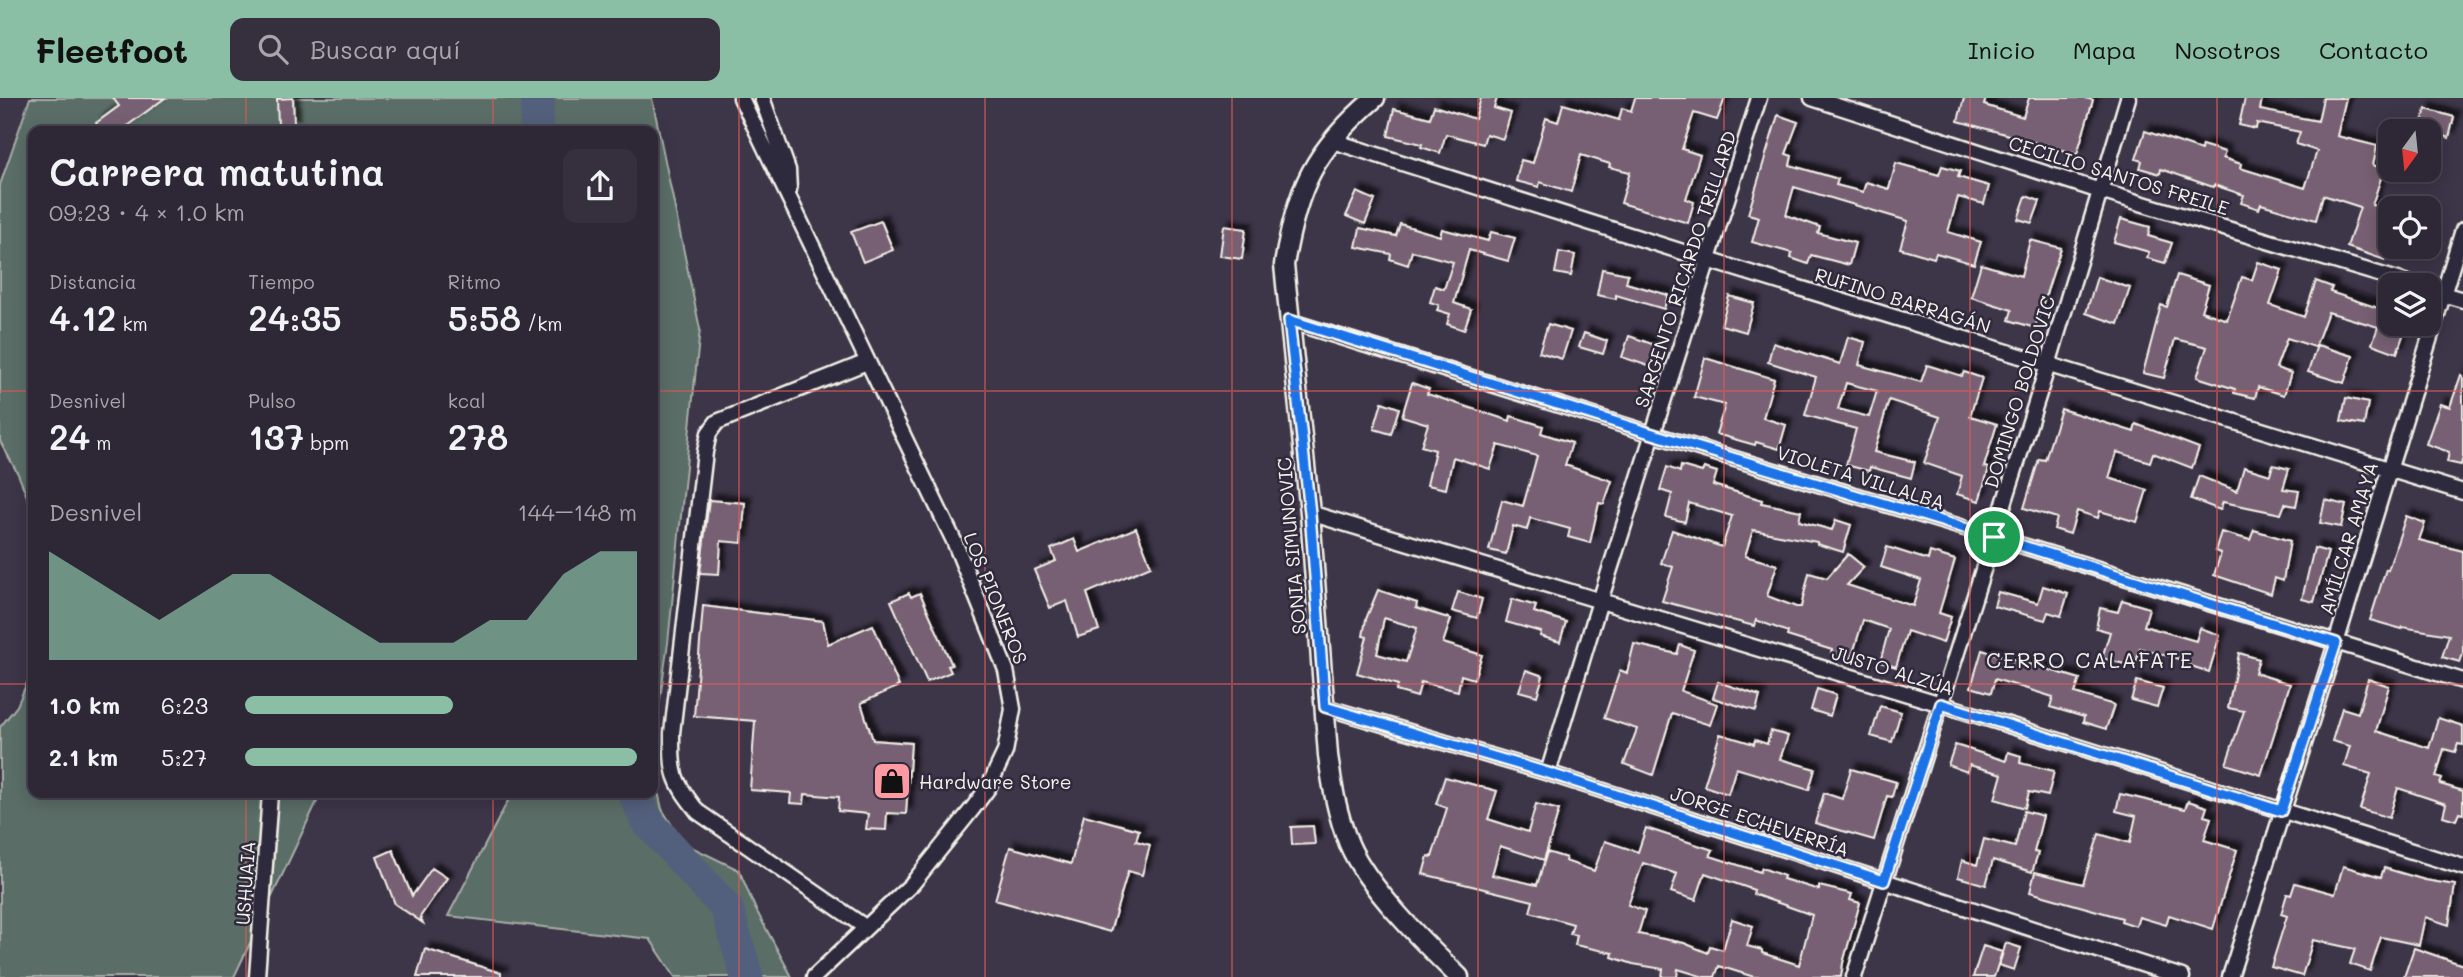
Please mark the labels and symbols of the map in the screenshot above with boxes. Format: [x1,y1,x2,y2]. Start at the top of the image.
north arrow [2378,119,2441,182]
street label: SARGENTO RICARDO TRILLARD [1628,127,1742,411]
street label: CECILIO SANTOS FREILE [2006,130,2232,220]
street label: RUFINO BARRAGÁN [1812,261,1994,339]
street label: DOMINGO BOLDOVIC [1978,293,2060,491]
street label: VIOLETA VILLALBA [1774,439,1948,515]
street label: SONIA SIMUNOVIC [1271,457,1311,635]
street label: AMÍLCAR AMAYA [2313,458,2383,618]
pin [1964,507,2024,567]
street label: LOS PIONEROS [958,529,1034,667]
street label: JUSTO ALZÚA [1829,640,1957,700]
district label: CERRO CALAFATE [1986,646,2194,673]
shop icon: Hardware Store [871,760,913,802]
place label: Hardware Store [919,769,1072,794]
street label: JORGE ECHEVERRÍA [1667,780,1853,862]
street label: USHUAIA [230,840,260,926]

